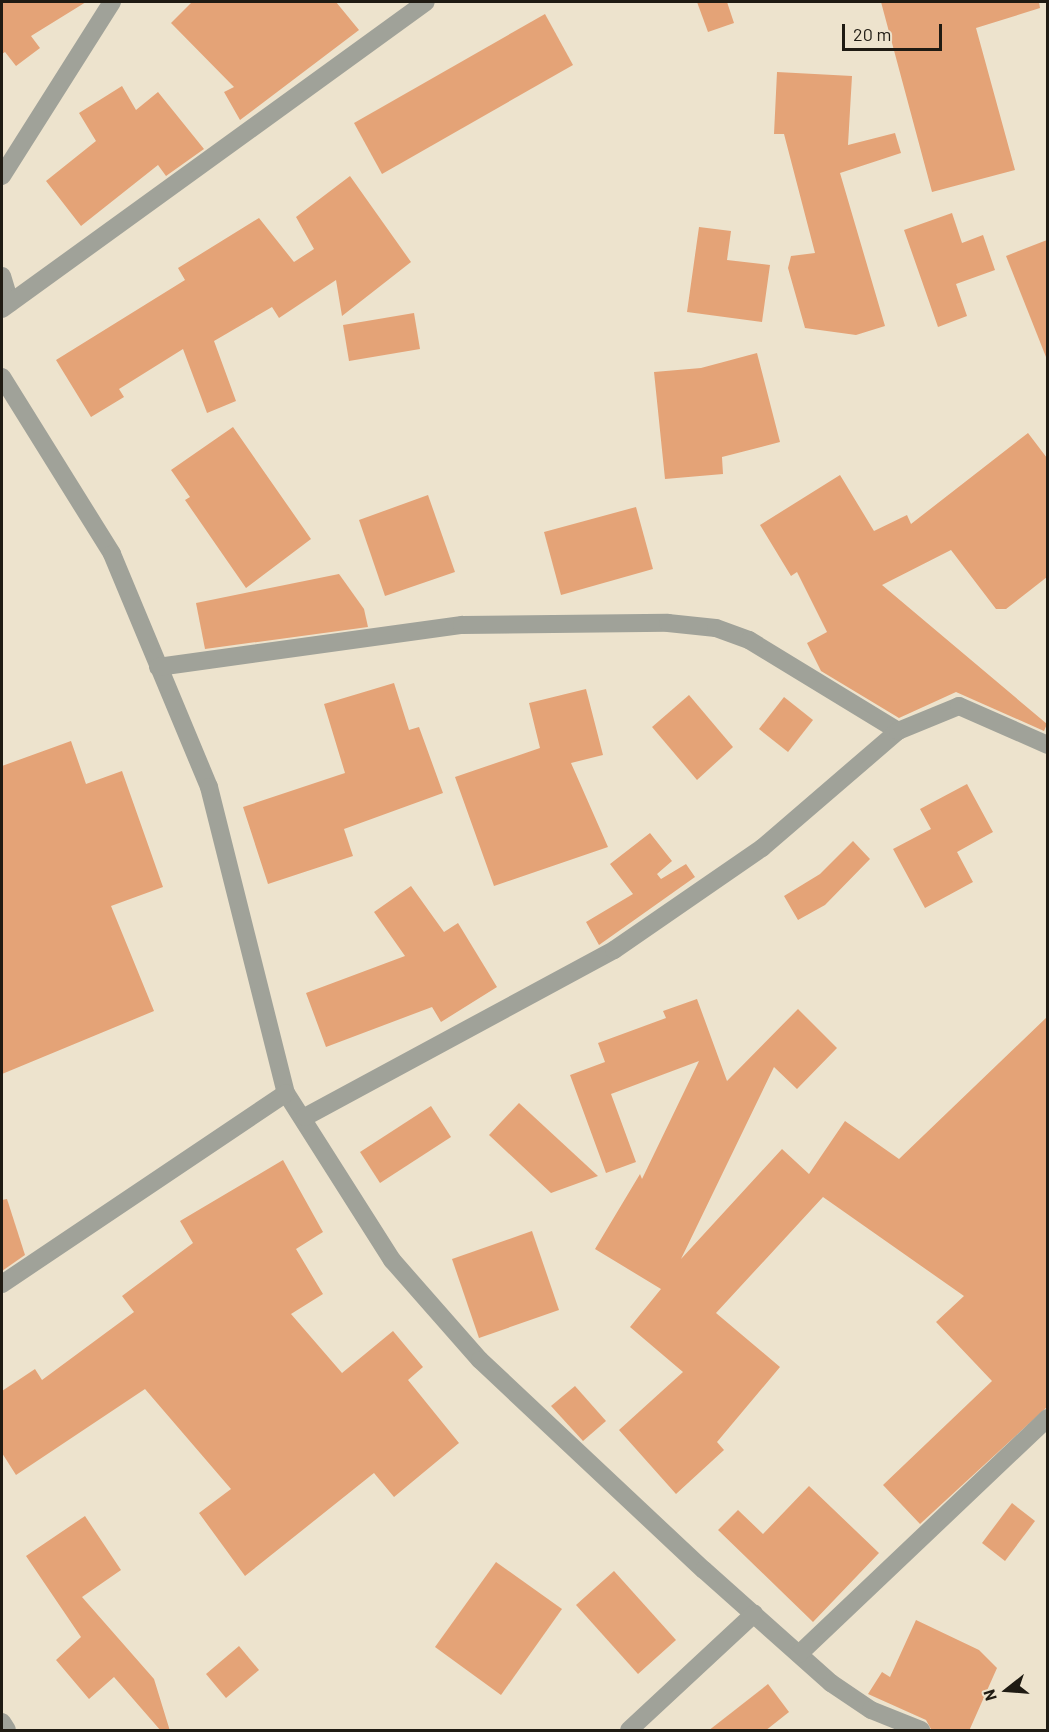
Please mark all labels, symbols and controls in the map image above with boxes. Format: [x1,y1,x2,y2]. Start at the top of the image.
scale bar [845,12,946,50]
text: 20 m [853,23,891,45]
north arrow [977,1660,1037,1720]
text: N [979,1688,1000,1703]

